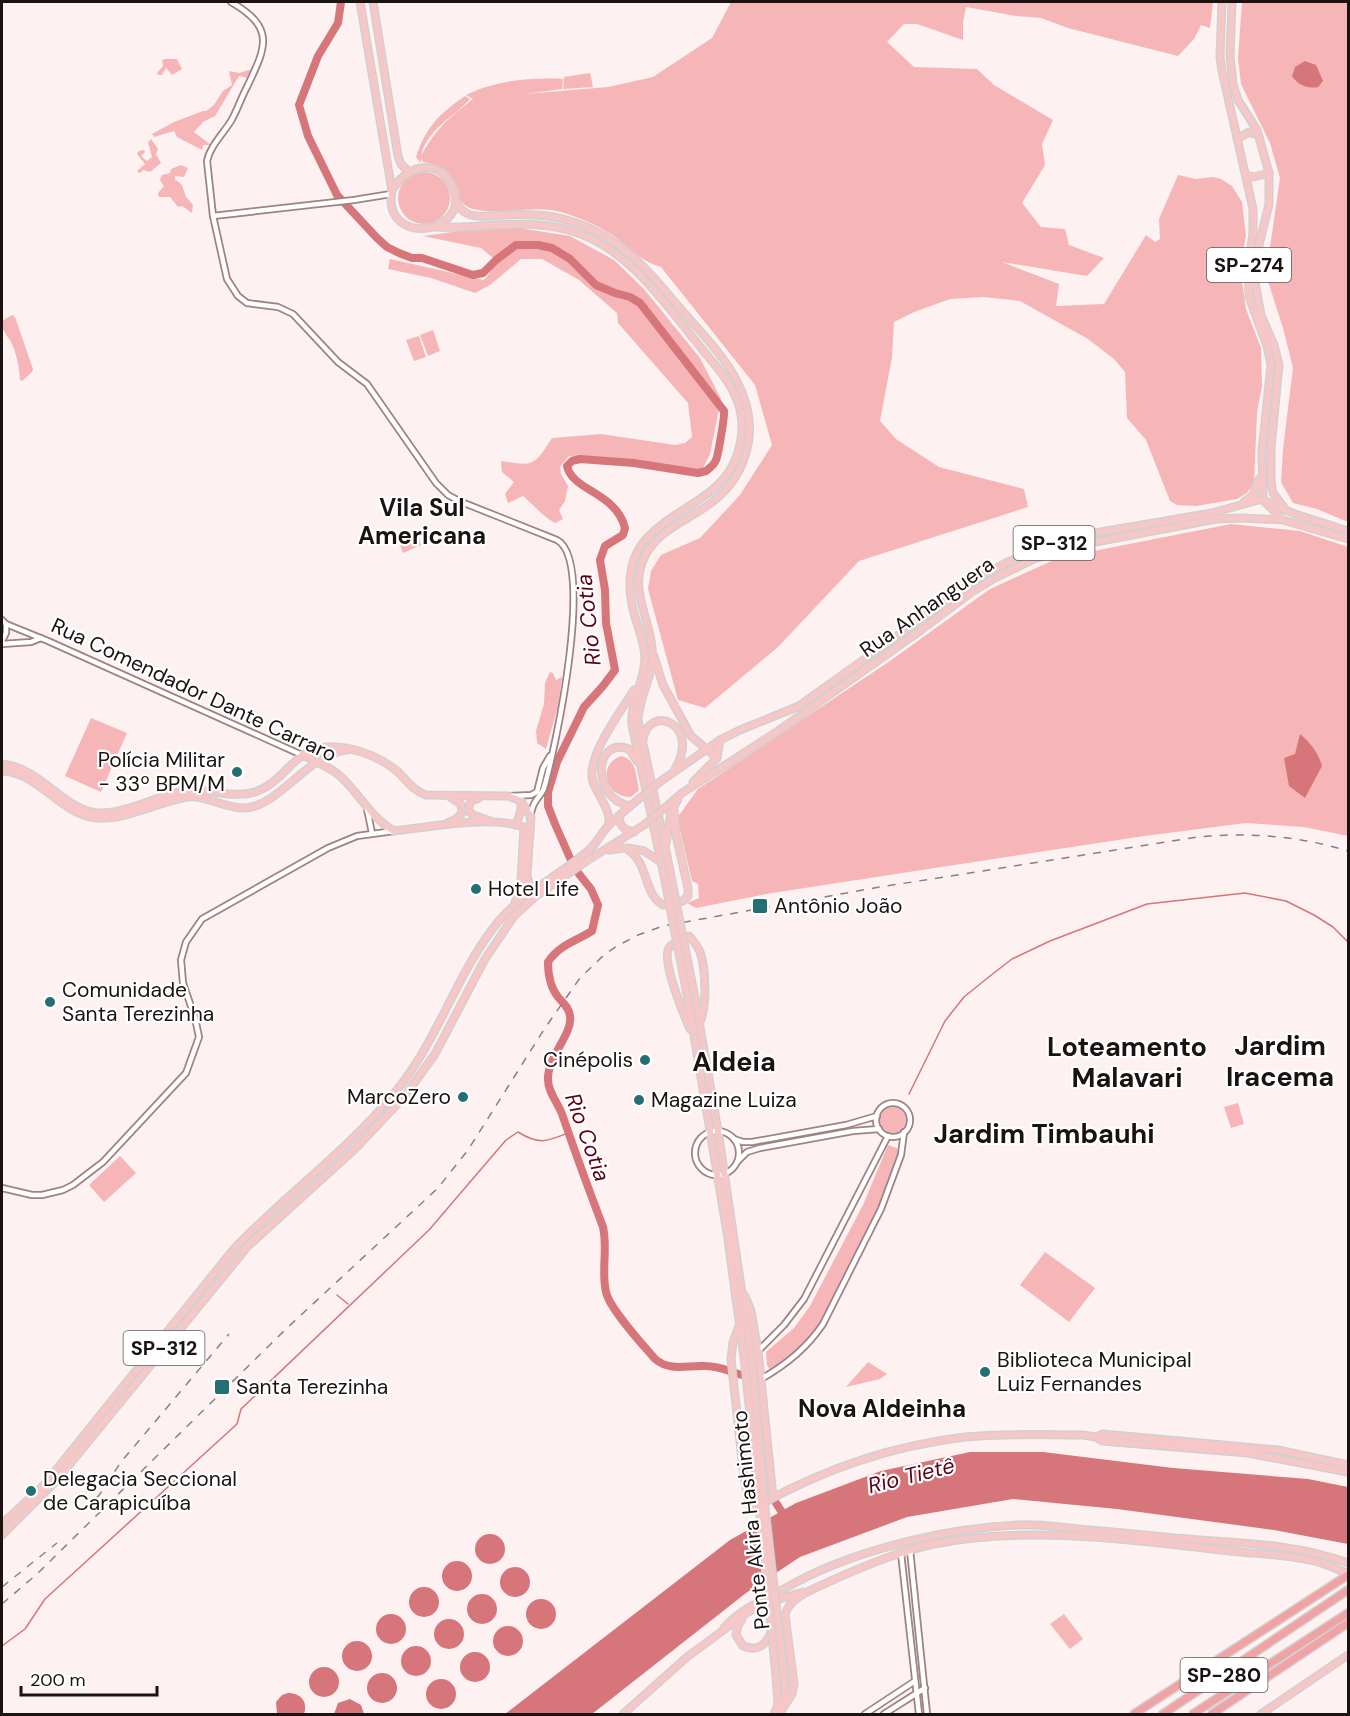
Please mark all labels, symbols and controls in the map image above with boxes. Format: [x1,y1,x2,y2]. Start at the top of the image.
road number: SP-274 [1207,248,1291,282]
district label: Vila Sul Americana [358,492,486,551]
road number: SP-312 [1014,526,1094,560]
street label: Rua Anhanguera [854,550,1000,664]
water label: Rio Cotia [569,573,608,667]
street label: Rua Comendador Dante Carraro [47,611,341,769]
place label: Polícia Militar - 33º BPM/M [98,746,225,798]
marker: Polícia Militar - 33º BPM/M [230,765,244,779]
place label: Hotel Life [488,875,579,903]
marker: Hotel Life [469,882,483,896]
place label: Antônio João [774,892,902,920]
marker: Antônio João [751,897,769,915]
place label: Comunidade Santa Terezinha [62,976,214,1028]
marker: Comunidade Santa Terezinha [43,995,57,1009]
district label: Jardim Iracema [1226,1028,1334,1094]
district label: Loteamento Malavari [1047,1029,1207,1095]
district label: Aldeia [692,1044,776,1079]
place label: Cinépolis [543,1046,633,1074]
marker: Cinépolis [638,1053,652,1067]
place label: MarcoZero [347,1083,451,1111]
place label: Magazine Luiza [651,1086,797,1114]
water label: Rio Cotia [558,1089,617,1185]
marker: MarcoZero [456,1090,470,1104]
marker: Magazine Luiza [632,1093,646,1107]
district label: Jardim Timbauhi [933,1116,1155,1151]
road number: SP-312 [124,1331,204,1365]
place label: Biblioteca Municipal Luiz Fernandes [997,1346,1192,1398]
marker: Biblioteca Municipal Luiz Fernandes [978,1365,992,1379]
place label: Santa Terezinha [236,1373,388,1401]
marker: Santa Terezinha [213,1378,231,1396]
district label: Nova Aldeinha [798,1393,966,1424]
street label: Ponte Akira Hashimoto [726,1409,776,1631]
water label: Rio Tietê [865,1451,958,1500]
place label: Delegacia Seccional de Carapicuíba [43,1465,237,1517]
marker: Delegacia Seccional de Carapicuíba [24,1484,38,1498]
road number: SP-280 [1180,1658,1268,1692]
scale bar [21,1659,158,1697]
text: 200 m [30,1668,86,1692]

